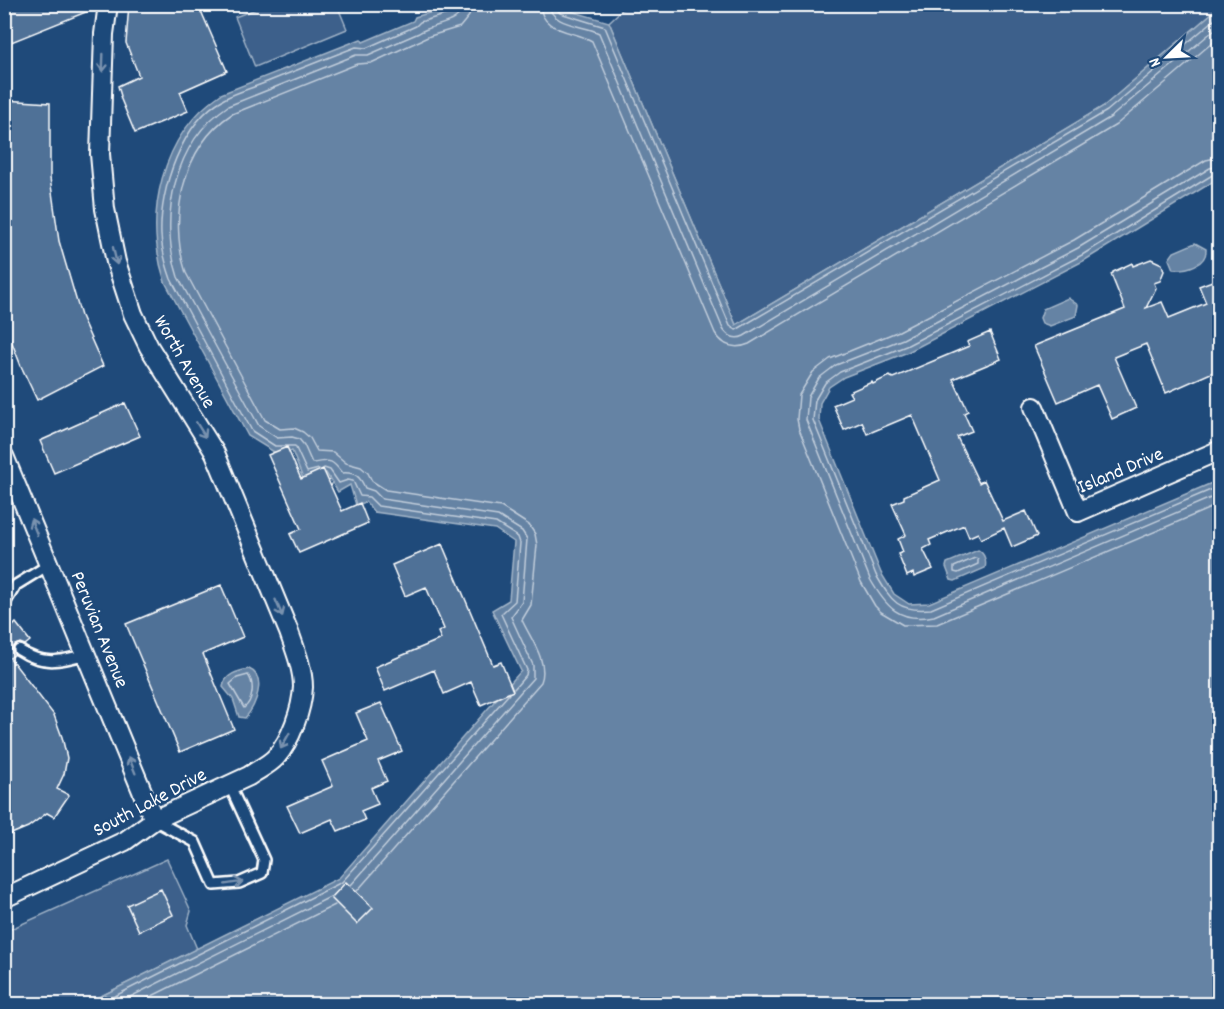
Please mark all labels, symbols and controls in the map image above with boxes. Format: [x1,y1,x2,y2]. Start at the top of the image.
north arrow [1137,27,1197,87]
one-way arrow [98,52,109,72]
text: N [1143,54,1168,70]
one-way arrow [110,246,121,266]
street label: Worth Avenue [145,311,222,415]
one-way arrow [194,422,207,439]
street label: Island Drive [1074,441,1168,502]
one-way arrow [28,518,39,537]
street label: Peruvian Avenue [62,567,134,693]
one-way arrow [274,599,285,617]
one-way arrow [278,733,290,750]
one-way arrow [126,757,137,775]
street label: South Lake Drive [89,762,212,845]
one-way arrow [223,877,243,888]

